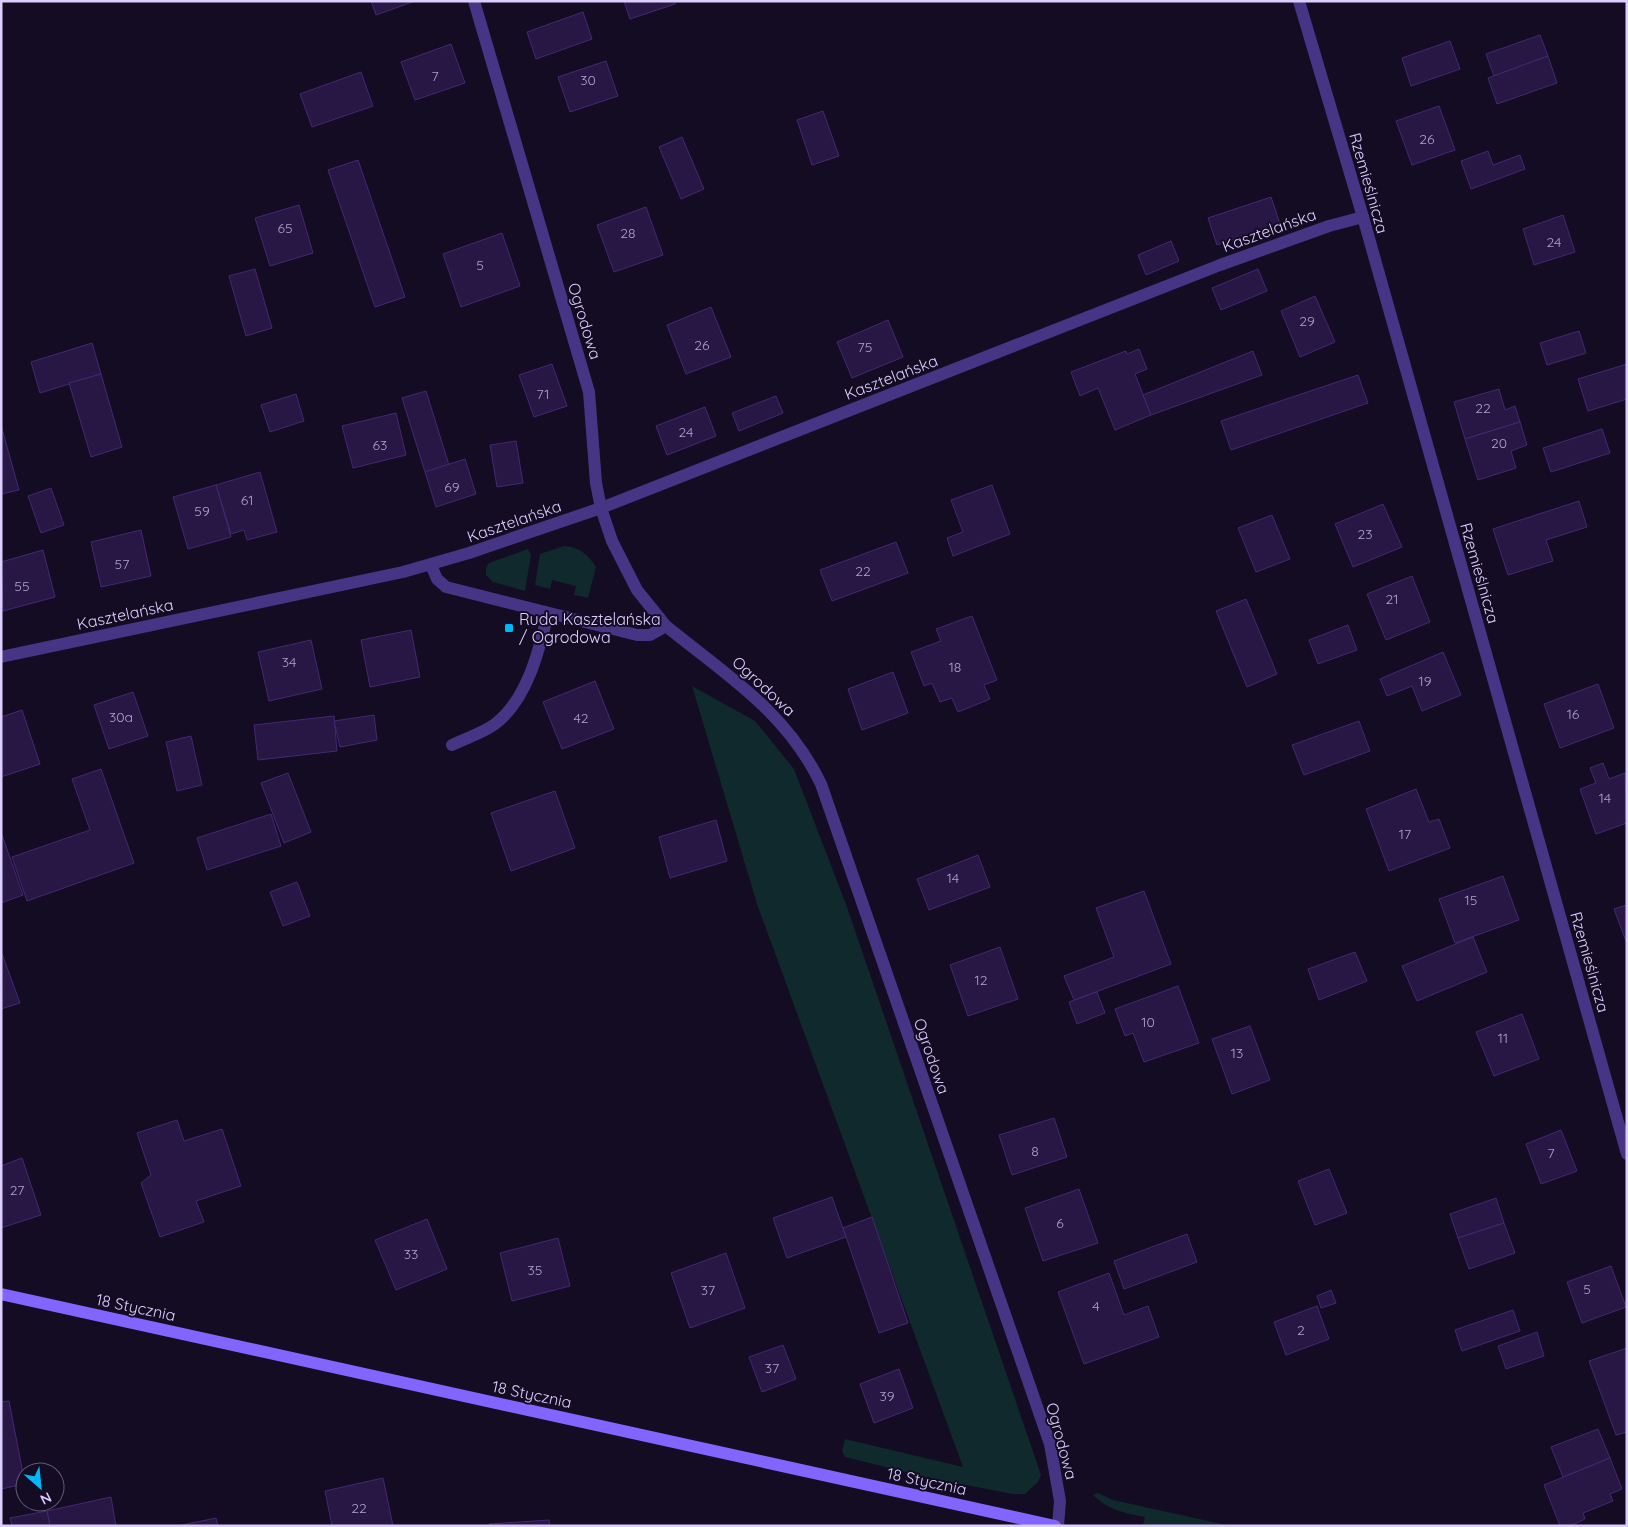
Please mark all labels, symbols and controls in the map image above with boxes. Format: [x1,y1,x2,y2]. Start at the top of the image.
house number: 7 [431,67,439,85]
house number: 30 [580,71,596,89]
street label: Rzemieślnicza [1345,130,1393,236]
house number: 26 [1419,130,1435,148]
street label: Kasztelańska [1219,204,1319,256]
house number: 65 [277,219,293,237]
house number: 28 [620,224,636,242]
house number: 24 [1547,233,1561,251]
house number: 5 [476,256,484,274]
street label: Ogrodowa [564,280,606,362]
house number: 29 [1299,312,1315,330]
house number: 26 [694,336,710,354]
house number: 75 [858,338,872,356]
street label: Kasztelańska [841,350,941,404]
house number: 71 [536,385,550,403]
house number: 22 [1475,399,1491,417]
house number: 24 [679,423,693,441]
house number: 20 [1491,434,1507,452]
house number: 63 [373,436,387,454]
house number: 69 [444,478,460,496]
house number: 61 [241,491,253,509]
street label: Kasztelańska [464,496,564,546]
house number: 59 [194,502,210,520]
street label: Rzemieślnicza [1456,520,1504,626]
house number: 23 [1357,525,1373,543]
house number: 57 [115,555,129,573]
house number: 22 [855,562,871,580]
house number: 55 [14,577,30,595]
house number: 21 [1386,590,1398,608]
street label: Kasztelańska [75,594,175,634]
place label: Ruda Kasztelańska / Ogrodowa [519,609,661,647]
marker: Ruda Kasztelańska / Ogrodowa [503,622,515,634]
street label: Ogrodowa [728,652,800,720]
house number: 34 [282,653,296,671]
house number: 18 [949,658,961,676]
house number: 19 [1419,672,1432,690]
house number: 16 [1567,705,1580,723]
house number: 30a [109,708,133,726]
house number: 42 [573,709,589,727]
house number: 14 [1599,789,1611,807]
house number: 17 [1399,825,1411,843]
house number: 14 [947,869,959,887]
house number: 15 [1465,891,1477,909]
street label: Rzemieślnicza [1566,909,1614,1015]
house number: 12 [975,971,988,989]
house number: 10 [1141,1013,1155,1031]
street label: Ogrodowa [910,1015,954,1097]
house number: 11 [1498,1029,1508,1047]
house number: 13 [1231,1044,1243,1062]
house number: 8 [1031,1142,1039,1160]
house number: 7 [1547,1144,1555,1162]
house number: 27 [10,1181,24,1199]
house number: 6 [1056,1214,1064,1232]
house number: 33 [404,1245,418,1263]
house number: 35 [528,1261,542,1279]
house number: 5 [1583,1280,1591,1298]
house number: 37 [701,1281,715,1299]
street label: 18 Stycznia [94,1289,178,1325]
house number: 4 [1092,1297,1100,1315]
house number: 2 [1297,1321,1305,1339]
house number: 37 [765,1359,779,1377]
street label: 18 Stycznia [490,1376,574,1412]
house number: 39 [879,1387,895,1405]
street label: Ogrodowa [1042,1400,1082,1482]
north arrow [15,1462,65,1512]
street label: 18 Stycznia [885,1463,969,1499]
text: N [37,1488,55,1509]
house number: 22 [351,1499,367,1517]

